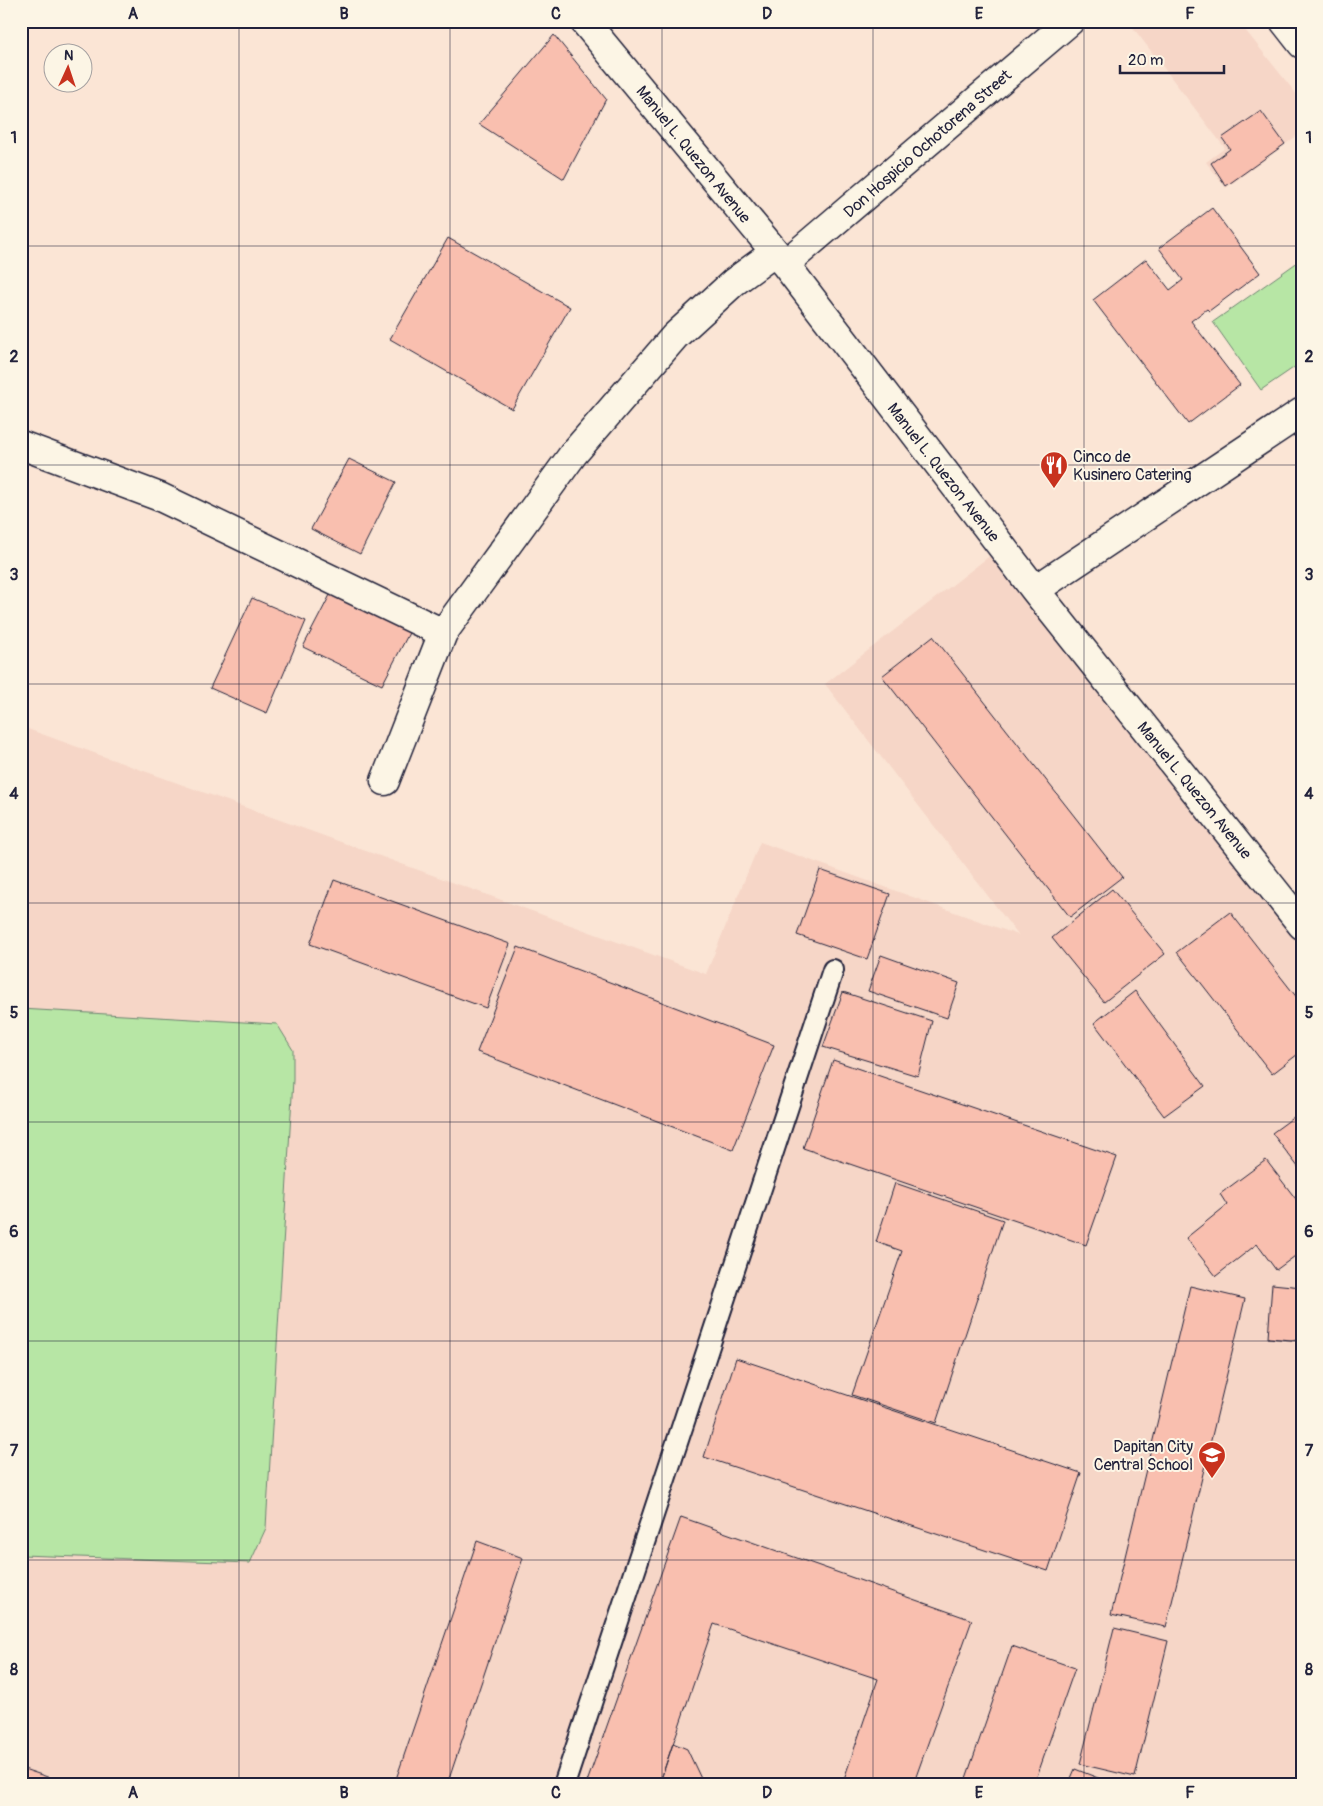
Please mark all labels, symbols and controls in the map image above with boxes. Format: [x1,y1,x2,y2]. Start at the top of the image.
text: A [128,4,139,24]
text: B [339,4,349,24]
text: C [551,4,561,24]
text: D [762,4,772,24]
text: E [975,4,984,24]
text: F [1185,4,1195,24]
north arrow [42,42,92,92]
scale bar [1120,42,1224,74]
text: N [63,47,74,64]
text: 20 m [1128,51,1163,70]
street label: Don Hospicio Ochotorena Street [840,65,1016,222]
street label: Manuel L. Quezon Avenue [632,82,755,227]
text: 1 [11,128,17,148]
text: 1 [1306,128,1312,148]
text: 2 [10,347,19,367]
text: 2 [1305,347,1314,367]
street label: Manuel L. Quezon Avenue [883,399,1004,546]
place label: Cinco de Kusinero Catering [1073,447,1192,485]
restaurant icon: Cinco de Kusinero Catering [1039,450,1069,489]
text: 3 [10,565,19,585]
text: 3 [1305,565,1314,585]
street label: Manuel L. Quezon Avenue [1133,718,1256,863]
text: 4 [9,784,19,804]
text: 4 [1304,784,1314,804]
text: 5 [10,1003,19,1023]
text: 5 [1305,1003,1314,1023]
text: 6 [9,1222,19,1242]
text: 6 [1304,1222,1314,1242]
place label: Dapitan City Central School [1094,1437,1193,1475]
school or university icon: Dapitan City Central School [1197,1440,1227,1479]
text: 7 [10,1441,19,1461]
text: 7 [1305,1441,1314,1461]
text: 8 [10,1660,18,1680]
text: 8 [1305,1660,1313,1680]
text: A [128,1783,139,1803]
text: B [339,1783,349,1803]
text: C [551,1783,561,1803]
text: D [762,1783,772,1803]
text: E [975,1783,984,1803]
text: F [1185,1783,1195,1803]

